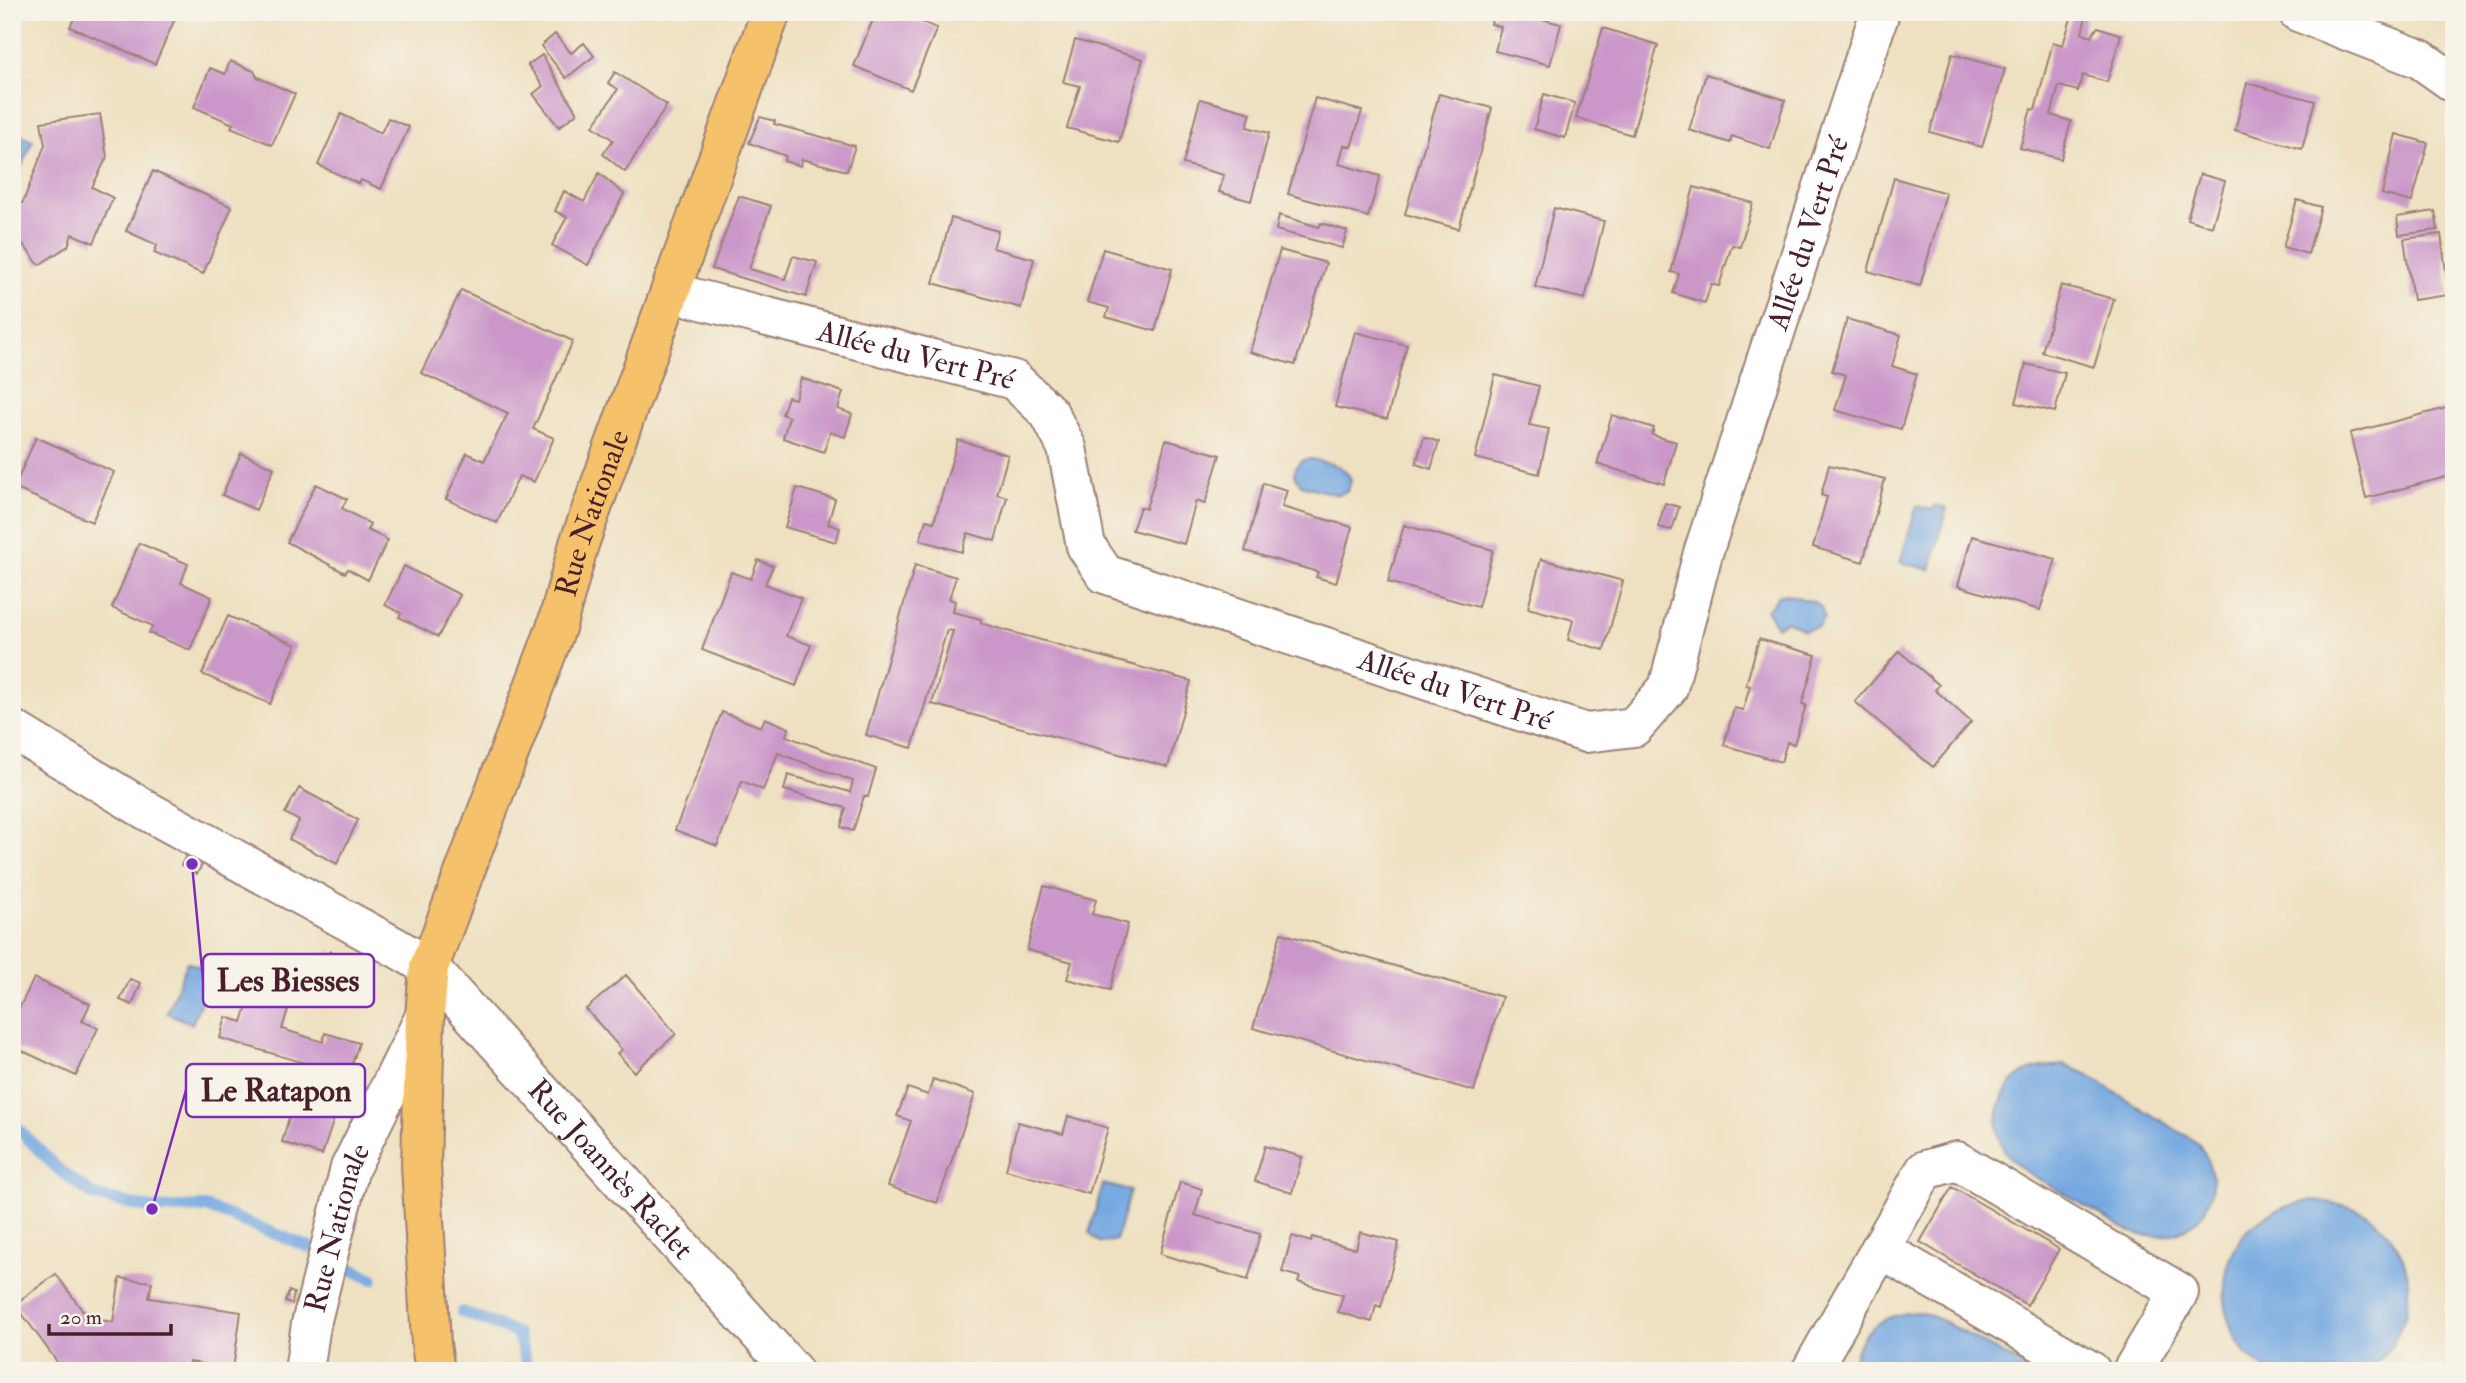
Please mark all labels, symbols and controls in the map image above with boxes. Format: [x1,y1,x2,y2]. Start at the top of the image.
street label: Allée du Vert Pré [1758,131,1857,336]
street label: Allée du Vert Pré [813,312,1019,398]
street label: Rue Nationale [547,425,637,601]
street label: Allée du Vert Pré [1353,640,1557,739]
callout: Les Biesses [203,954,374,1007]
text: Les Biesses [216,961,360,1001]
callout: Le Ratapon [186,1064,365,1117]
text: Le Ratapon [201,1071,352,1111]
street label: Rue Joannès Raclet [520,1071,702,1267]
street label: Rue Nationale [296,1137,378,1316]
scale bar [49,1292,172,1336]
text: 20 m [60,1304,102,1331]

